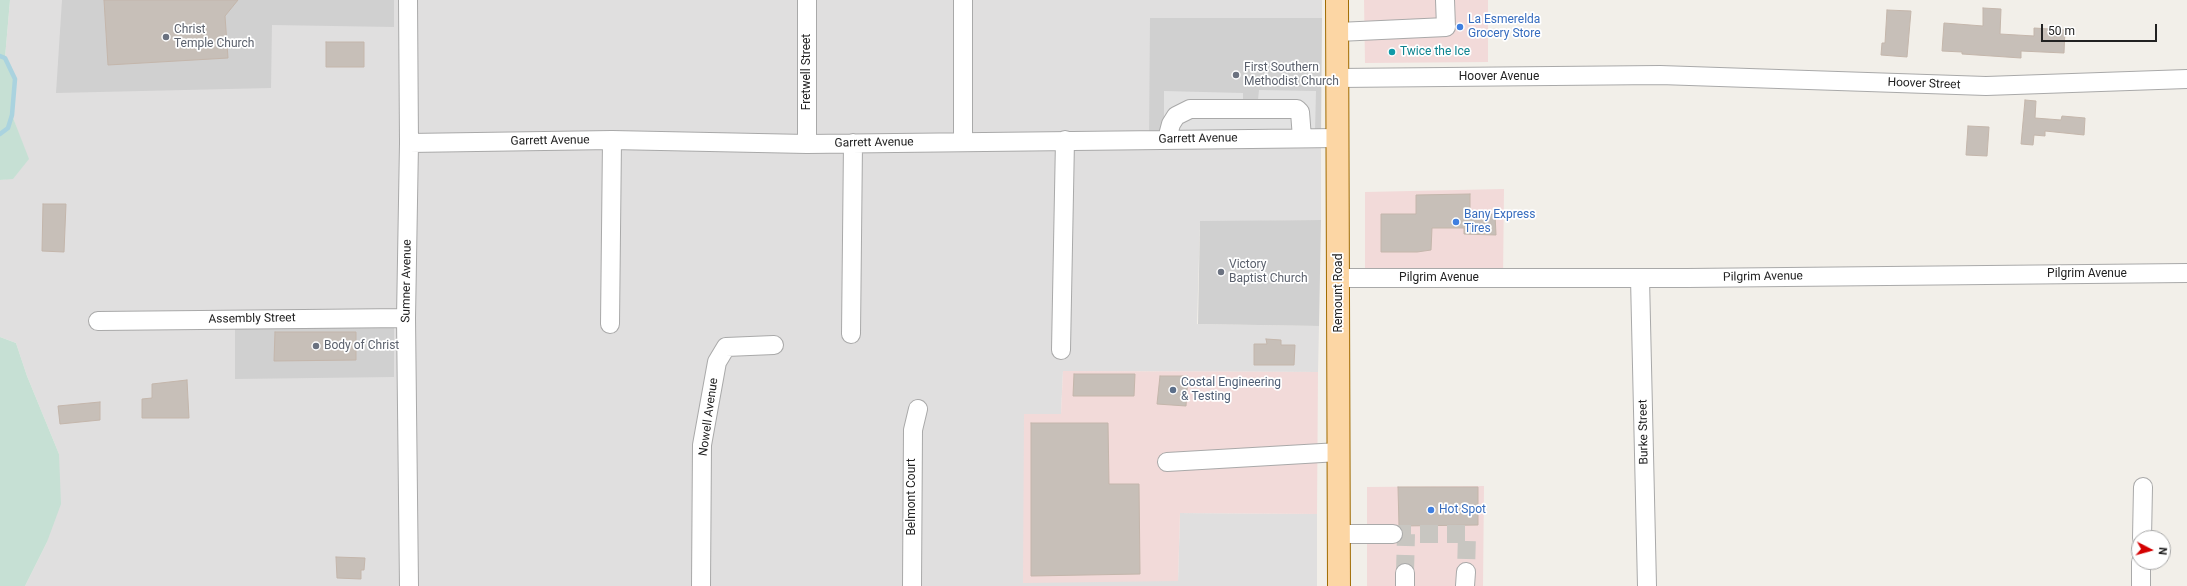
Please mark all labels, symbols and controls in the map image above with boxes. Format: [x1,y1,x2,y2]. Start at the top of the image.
place label: La Esmerelda Grocery Store [1468,13,1541,41]
scale bar [2043,16,2159,42]
marker: La Esmerelda Grocery Store [1455,22,1465,32]
place label: Christ Temple Church [174,23,254,51]
text: 50 m [2048,24,2075,38]
marker: Christ Temple Church [161,32,171,42]
street label: Fretwell Street [800,34,814,110]
place label: Twice the Ice [1400,45,1470,59]
marker: Twice the Ice [1387,47,1397,57]
place label: First Southern Methodist Church [1244,61,1339,89]
marker: First Southern Methodist Church [1231,70,1241,80]
street label: Hoover Avenue [1459,70,1539,84]
street label: Hoover Street [1887,76,1961,92]
street label: Garrett Avenue [1158,131,1238,147]
street label: Garrett Avenue [510,133,590,149]
street label: Garrett Avenue [834,135,914,151]
place label: Bany Express Tires [1464,208,1536,236]
marker: Bany Express Tires [1451,217,1461,227]
street label: Sumner Avenue [399,239,415,323]
street label: Remount Road [1332,254,1346,332]
place label: Victory Baptist Church [1229,258,1308,286]
marker: Victory Baptist Church [1216,267,1226,277]
street label: Pilgrim Avenue [2047,267,2127,281]
street label: Pilgrim Avenue [1723,269,1803,285]
street label: Pilgrim Avenue [1399,271,1479,285]
street label: Assembly Street [208,311,296,327]
place label: Body of Christ [324,339,399,353]
marker: Body of Christ [311,341,321,351]
place label: Costal Engineering & Testing [1181,376,1281,404]
street label: Nowell Avenue [696,377,722,457]
marker: Costal Engineering & Testing [1168,385,1178,395]
street label: Burke Street [1636,399,1652,465]
street label: Belmont Court [905,458,919,536]
place label: Hot Spot [1439,503,1486,517]
marker: Hot Spot [1426,505,1436,515]
north arrow [2131,530,2171,570]
text: N [2156,547,2169,556]

